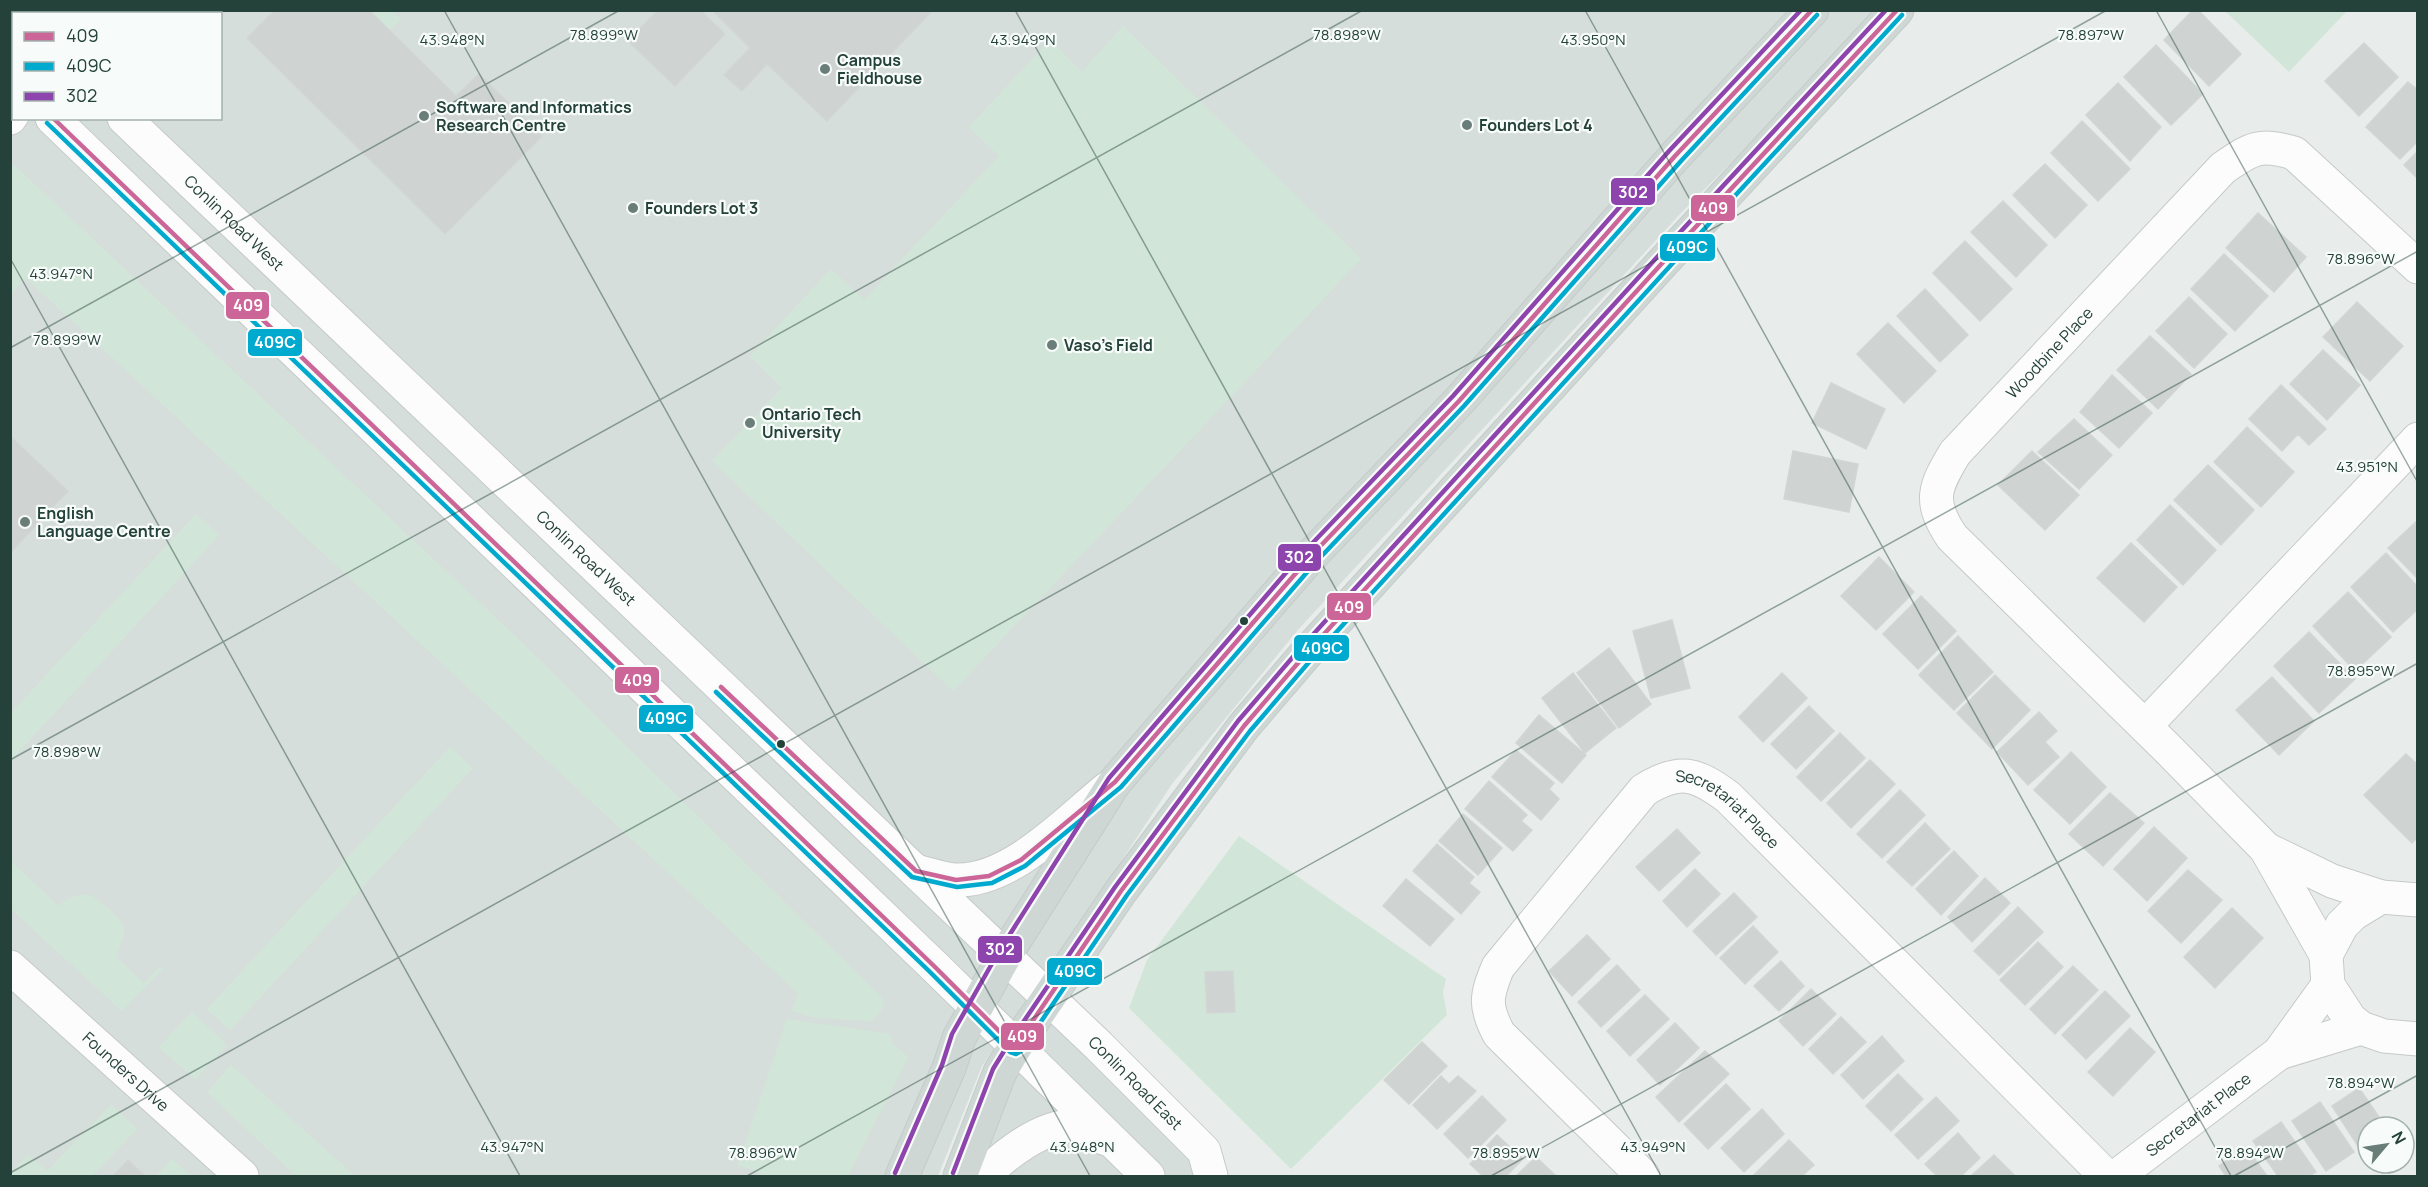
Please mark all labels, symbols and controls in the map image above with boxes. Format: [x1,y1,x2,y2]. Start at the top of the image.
legend [12,12,222,120]
text: 409 [66,23,99,47]
text: 78.899°W [570,24,638,45]
text: 78.898°W [1313,24,1381,45]
text: 78.897°W [2058,24,2124,45]
text: 43.948°N [420,29,484,50]
text: 43.949°N [990,29,1056,50]
text: 43.950°N [1560,29,1626,50]
place label: Campus Fieldhouse [837,49,922,89]
text: 409C [66,53,112,77]
marker: Campus Fieldhouse [818,62,832,76]
text: 302 [66,83,97,107]
place label: Software and Informatics Research Centre [436,96,632,136]
marker: Software and Informatics Research Centre [417,109,431,123]
place label: Founders Lot 4 [1479,114,1593,136]
marker: Founders Lot 4 [1460,118,1474,132]
street label: Conlin Road West [179,170,289,276]
line badge: 302 [1610,177,1656,206]
text: 302 [1618,181,1648,203]
line badge: 409 [1690,194,1736,222]
place label: Founders Lot 3 [645,197,758,219]
text: 409 [1698,197,1728,219]
marker: Founders Lot 3 [626,201,640,215]
line badge: 409C [1659,233,1716,262]
text: 409C [1666,236,1708,258]
text: 78.896°W [2327,248,2395,269]
text: 43.947°N [29,263,93,284]
line badge: 409 [225,291,270,320]
text: 409 [233,294,263,316]
street label: Woodbine Place [2001,302,2098,403]
line badge: 409C [247,328,303,357]
text: 78.899°W [33,329,101,350]
text: 409C [254,331,296,353]
place label: Vaso's Field [1064,334,1153,356]
marker: Vaso's Field [1045,338,1059,352]
place label: Ontario Tech University [762,403,861,443]
marker: Ontario Tech University [743,416,757,430]
text: 43.951°N [2336,456,2398,477]
place label: English Language Centre [37,502,171,542]
street label: Conlin Road West [531,505,641,611]
marker: English Language Centre [18,515,32,529]
line badge: 302 [1277,543,1322,572]
text: 302 [1284,546,1314,568]
line badge: 409 [1326,592,1372,621]
text: 409 [1334,596,1364,618]
unlabelled marker [1238,615,1250,627]
line badge: 409C [1293,634,1350,662]
text: 409C [1301,637,1343,659]
text: 78.895°W [2327,660,2395,681]
line badge: 409 [614,666,660,694]
text: 409 [622,669,652,691]
line badge: 409C [638,704,694,733]
text: 409C [645,707,687,729]
unlabelled marker [775,738,787,750]
text: 78.898°W [33,741,101,762]
street label: Secretariat Place [1675,765,1784,853]
line badge: 302 [977,935,1023,964]
text: 302 [985,938,1015,960]
line badge: 409C [1046,957,1103,986]
text: 409C [1054,960,1096,982]
line badge: 409 [1000,1022,1045,1051]
text: 409 [1007,1025,1037,1047]
street label: Founders Drive [78,1027,174,1116]
street label: Conlin Road East [1084,1031,1188,1135]
street label: Secretariat Place [2141,1067,2255,1161]
text: 78.894°W [2327,1072,2395,1093]
north arrow [2356,1115,2416,1175]
text: N [2387,1127,2412,1148]
text: 43.947°N [480,1136,544,1157]
text: 43.948°N [1050,1136,1114,1157]
text: 43.949°N [1620,1136,1686,1157]
text: 78.896°W [729,1142,797,1163]
text: 78.895°W [1472,1142,1540,1163]
text: 78.894°W [2216,1142,2284,1163]

